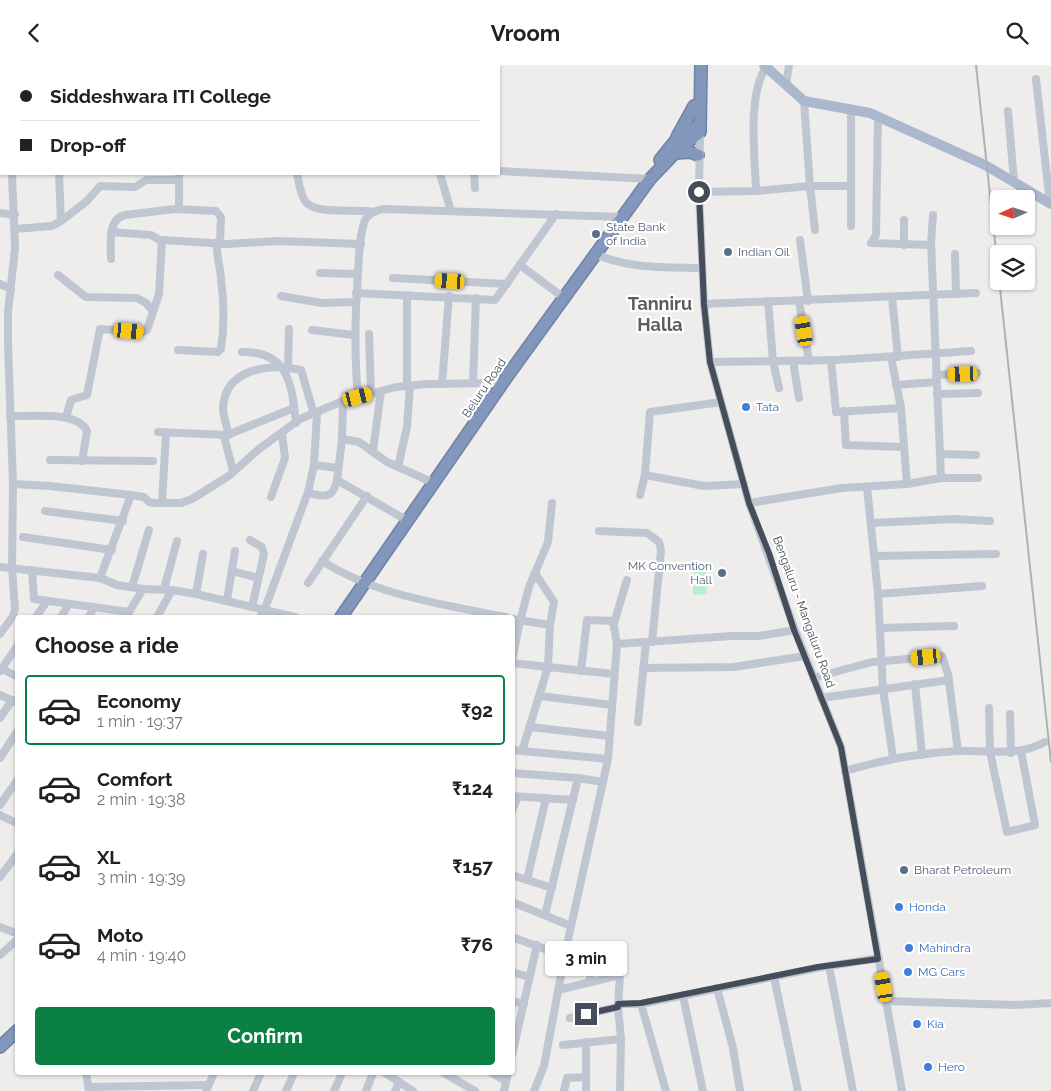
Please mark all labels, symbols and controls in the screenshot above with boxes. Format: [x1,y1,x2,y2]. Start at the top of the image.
icon: back [20,19,48,47]
icon: search [1003,19,1031,47]
text: Vroom [491,20,560,46]
text: Siddeshwara ITI College [50,85,271,107]
text: Drop-off [50,134,126,156]
route start [688,181,710,203]
north arrow [990,190,1035,235]
map controls [990,190,1035,290]
place label: State Bank of India [606,220,666,248]
marker: State Bank of India [590,228,602,240]
place label: Indian Oil [738,245,790,259]
button: layers [990,245,1035,290]
marker: Indian Oil [722,246,734,258]
car [434,273,465,289]
district label: Tanniru Halla [628,293,692,335]
car [794,315,813,347]
car [113,322,144,340]
street label: Beluru Road [459,356,509,420]
car [947,366,978,382]
car [341,386,374,408]
place label: Tata [756,400,779,414]
marker: Tata [740,401,752,413]
street label: Bengaluru - Mangaluru Road [770,534,838,690]
place label: MK Convention Hall [628,559,713,587]
marker: MK Convention Hall [716,567,728,579]
text: Choose a ride [35,632,179,658]
car [910,648,941,666]
icon: car [37,688,82,733]
text: Economy [97,690,181,712]
text: ₹92 [461,699,493,721]
text: 1 min · 19:37 [97,712,183,731]
icon: car [37,766,82,811]
text: Comfort [97,768,172,790]
text: ₹124 [452,777,493,799]
text: 2 min · 19:38 [97,790,185,809]
icon: car [37,844,82,889]
text: XL [97,846,120,868]
text: ₹157 [452,855,493,877]
place label: Bharat Petroleum [914,863,1011,877]
marker: Bharat Petroleum [898,864,910,876]
text: 3 min · 19:39 [97,868,185,887]
place label: Honda [909,900,946,914]
marker: Honda [893,901,905,913]
icon: car [37,922,82,967]
text: Moto [97,924,143,946]
text: ₹76 [461,933,493,955]
callout: 3 min [545,941,627,977]
place label: Mahindra [919,941,971,955]
marker: Mahindra [903,942,915,954]
text: 4 min · 19:40 [97,946,186,965]
text: 3 min [565,949,607,968]
place label: MG Cars [918,965,965,979]
marker: MG Cars [902,966,914,978]
car [874,971,893,1003]
route end [575,1003,597,1025]
button: Confirm [35,1007,495,1065]
place label: Kia [927,1017,944,1031]
marker: Kia [911,1018,923,1030]
place label: Hero [938,1060,965,1074]
marker: Hero [922,1061,934,1073]

